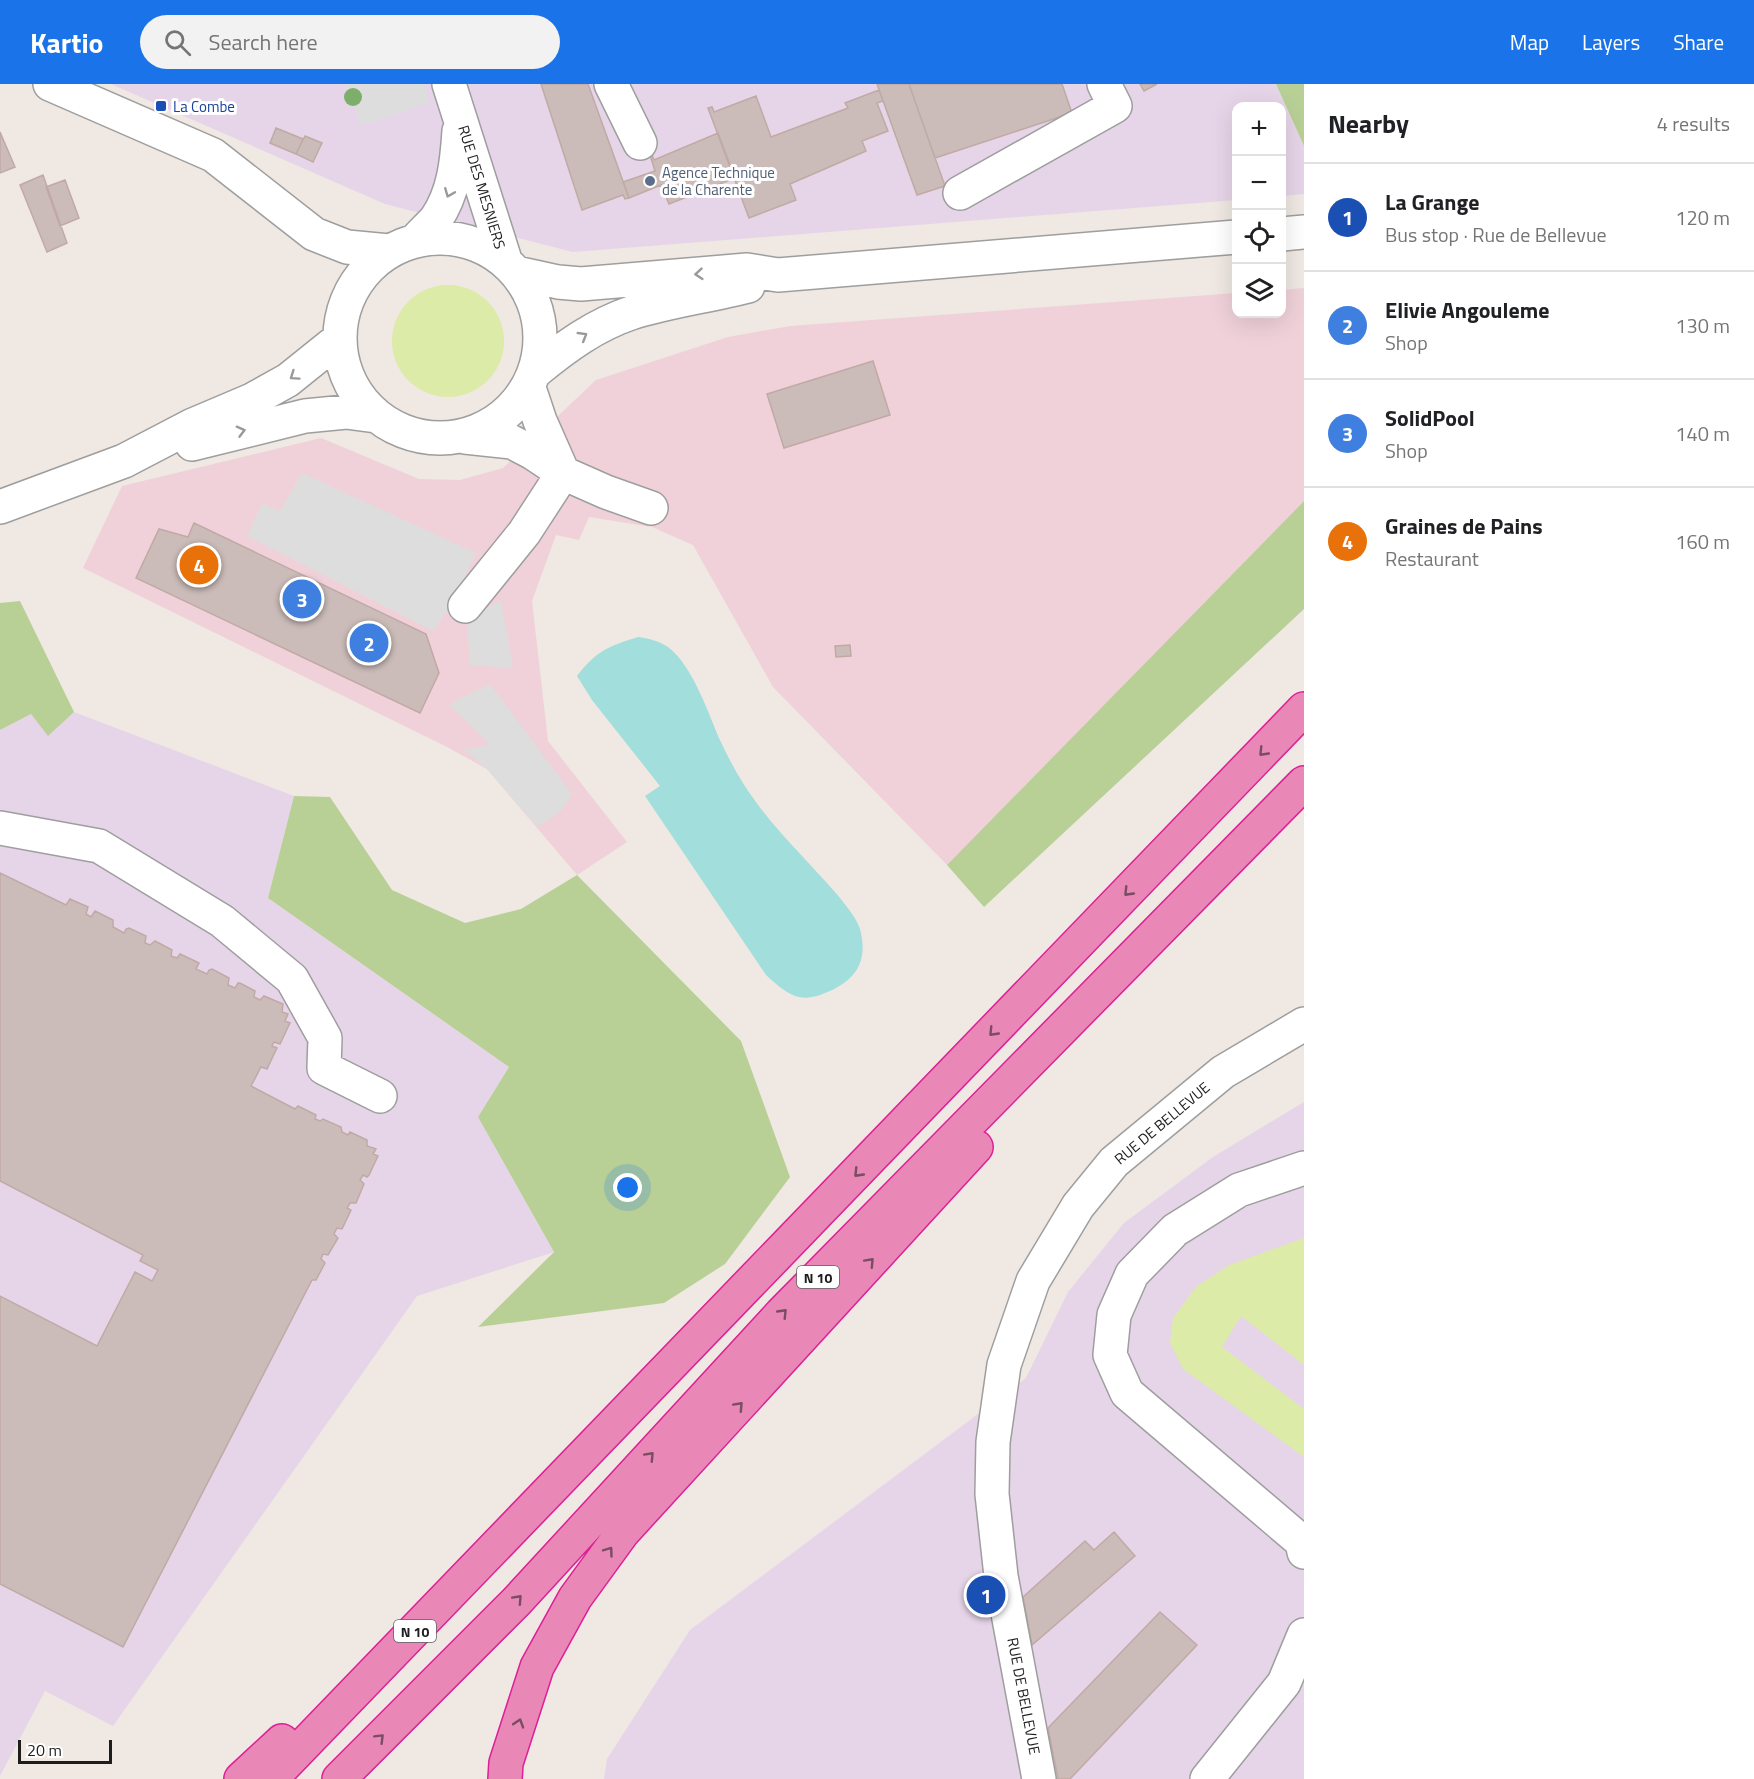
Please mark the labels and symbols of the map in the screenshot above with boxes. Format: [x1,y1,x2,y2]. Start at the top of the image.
place label: La Combe [173,95,235,118]
marker: La Combe [154,99,168,113]
street label: RUE DES MESNIERS [452,122,512,252]
place label: Agence Technique de la Charente [662,161,775,201]
marker: Agence Technique de la Charente [643,174,657,188]
one-way arrow [443,187,456,197]
one-way arrow [695,267,704,280]
one-way arrow [577,332,587,344]
one-way arrow [289,369,300,380]
one-way arrow [236,425,246,438]
pin: 4 [180,542,218,588]
pin: 3 [282,576,322,622]
pin: 2 [350,620,388,666]
one-way arrow [1260,744,1271,755]
one-way arrow [1124,885,1135,896]
one-way arrow [989,1026,1000,1036]
street label: RUE DE BELLEVUE [1109,1076,1215,1170]
one-way arrow [854,1165,865,1176]
your location [613,1173,642,1202]
one-way arrow [863,1258,874,1269]
road number: N 10 [797,1266,839,1288]
one-way arrow [775,1309,786,1320]
one-way arrow [732,1402,743,1413]
one-way arrow [643,1452,654,1463]
one-way arrow [602,1547,613,1558]
pin: 1 [966,1572,1006,1618]
one-way arrow [511,1596,522,1606]
road number: N 10 [394,1620,436,1642]
street label: RUE DE BELLEVUE [1001,1636,1047,1756]
one-way arrow [512,1718,524,1729]
one-way arrow [373,1734,384,1745]
scale bar [18,1737,112,1764]

